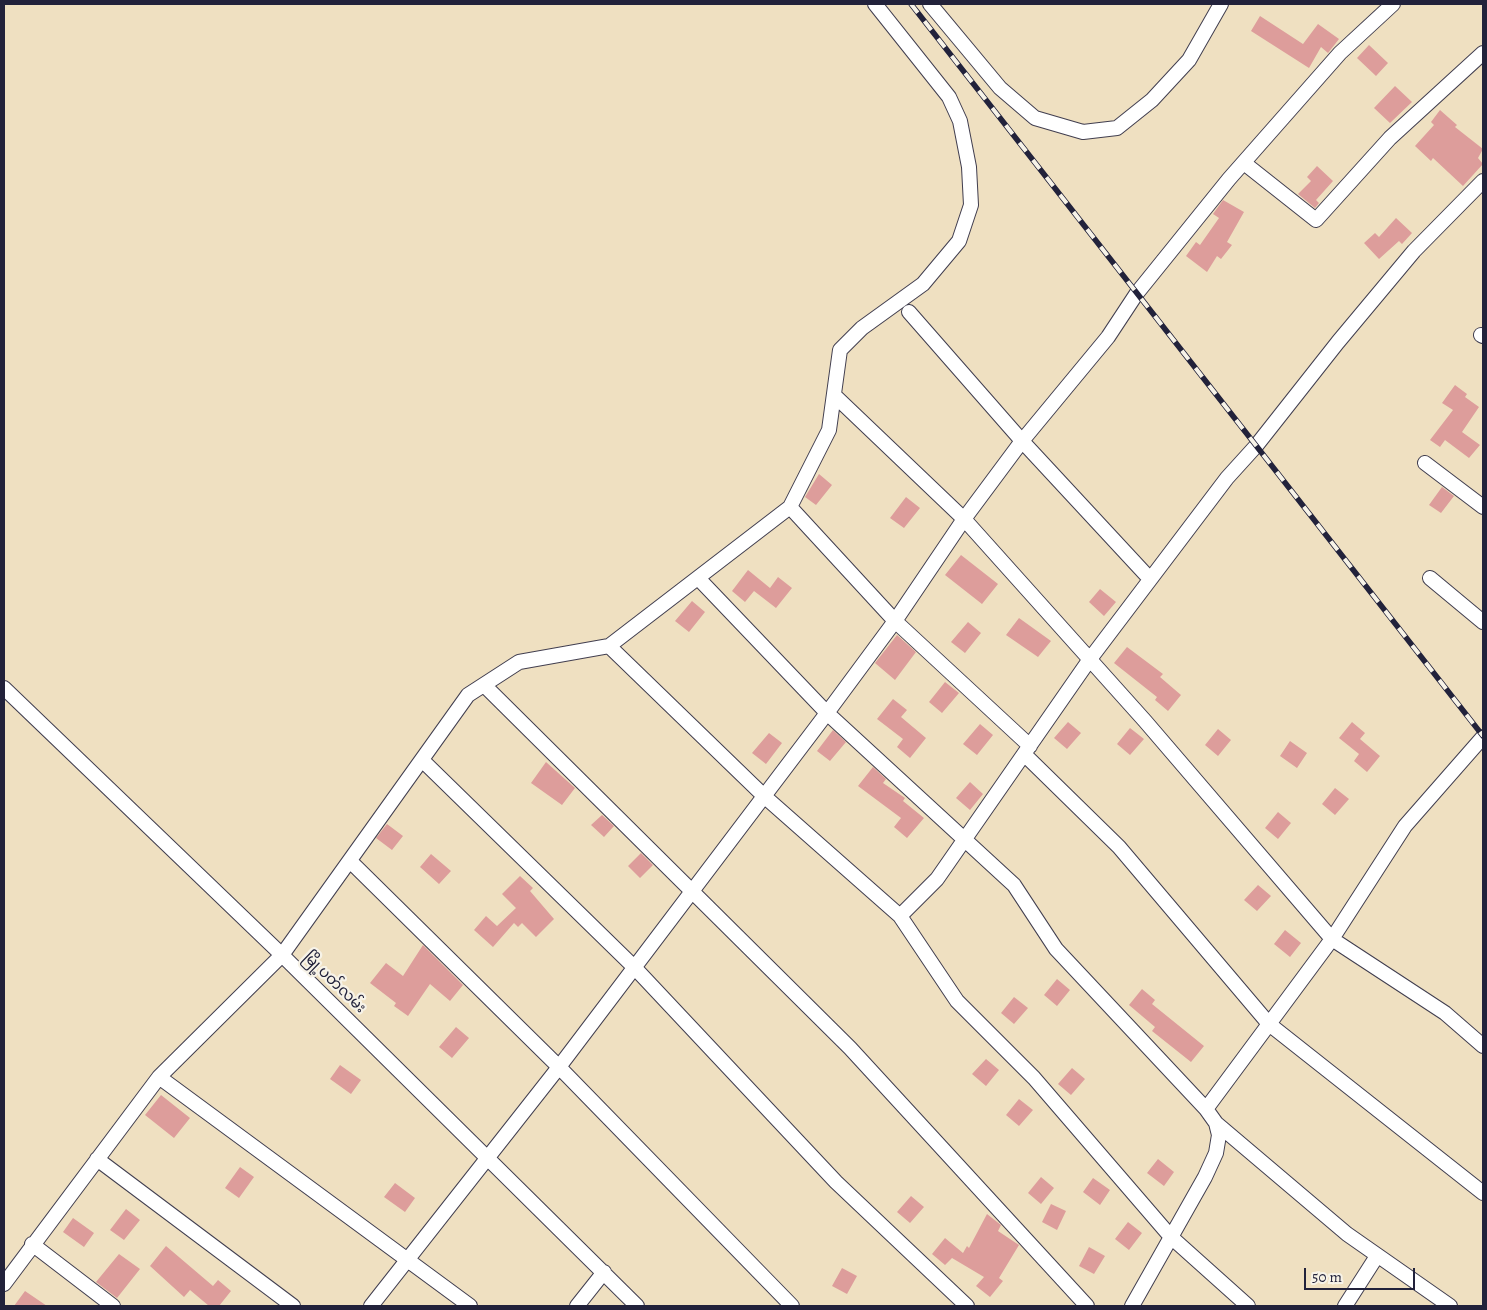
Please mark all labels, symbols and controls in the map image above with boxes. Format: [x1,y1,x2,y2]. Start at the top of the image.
street label: မြို့ပတ်လမ်း [299,949,369,1017]
scale bar [1307,1258,1418,1290]
text: 50 m [1312,1267,1342,1287]

